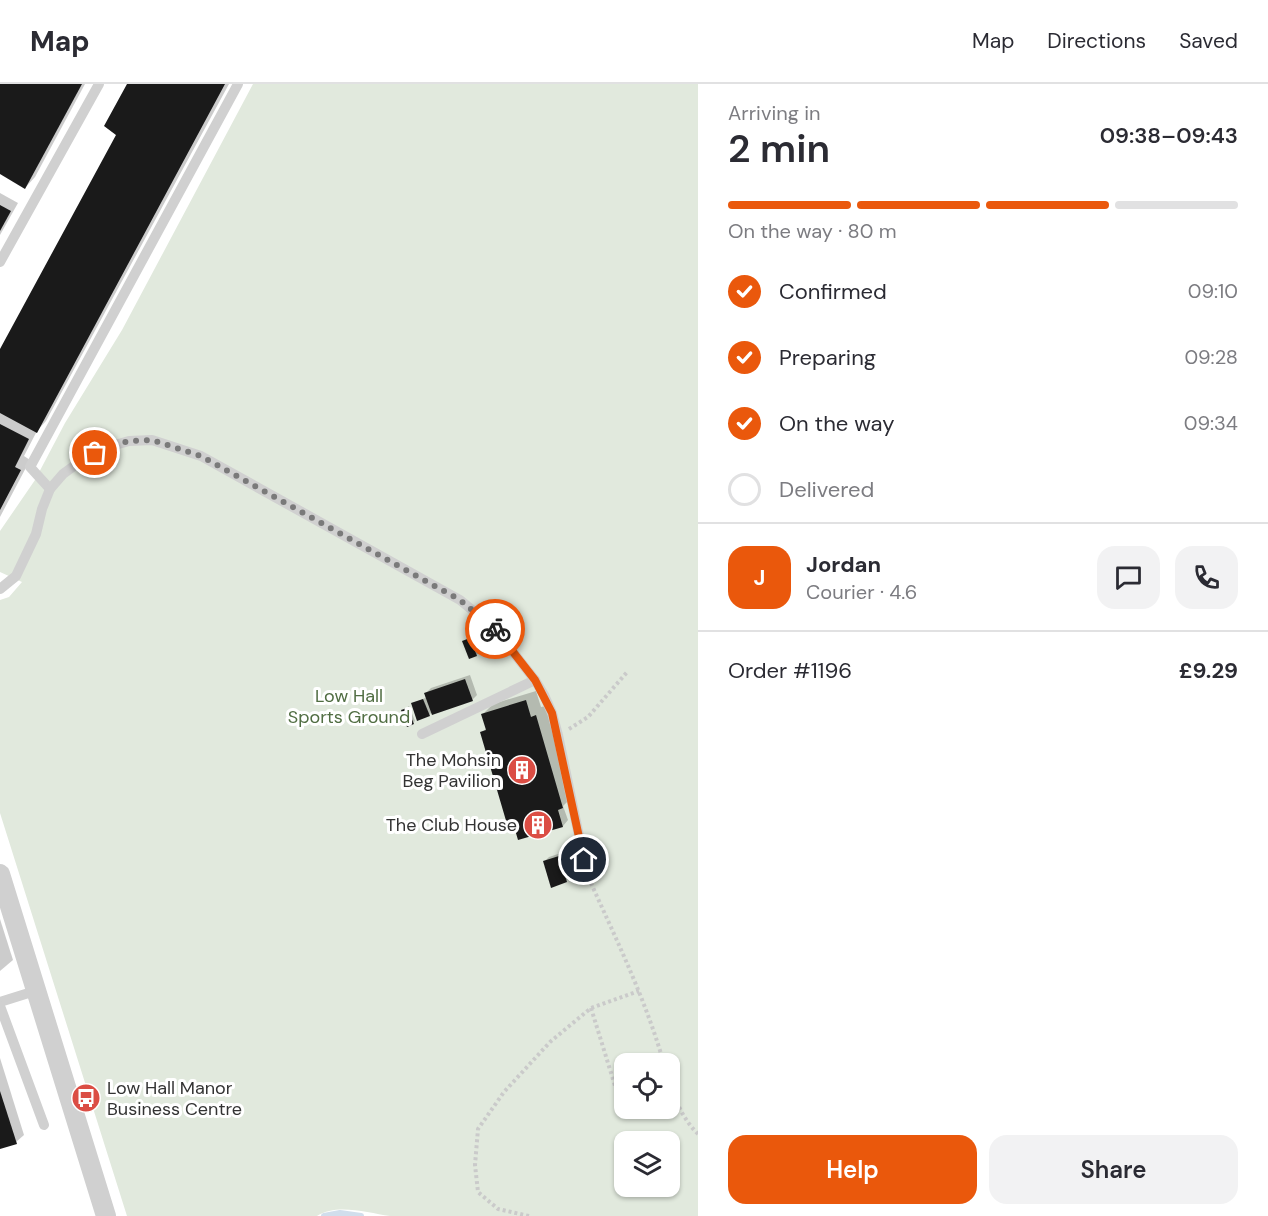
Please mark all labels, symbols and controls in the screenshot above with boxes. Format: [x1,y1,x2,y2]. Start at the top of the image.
text: Map [30,23,90,60]
text: Map [972,27,1014,55]
text: Directions [1047,27,1146,55]
text: Saved [1179,27,1238,55]
text: Arriving in [728,100,820,126]
text: 09:38–09:43 [1100,121,1238,150]
text: 2 min [728,123,830,174]
text: On the way · 80 m [728,218,896,244]
icon: check [728,275,761,308]
text: Confirmed [779,277,887,306]
text: 09:10 [1188,278,1238,304]
icon: check [728,341,761,374]
text: Preparing [779,343,876,372]
text: 09:28 [1184,344,1238,370]
icon: check [728,407,761,440]
text: On the way [779,409,894,438]
text: 09:34 [1184,410,1238,436]
pin [69,427,120,478]
icon: bag [78,436,111,469]
text: Delivered [779,475,874,504]
button: chat [1097,546,1160,609]
button: phone [1175,546,1238,609]
text: Jordan [806,550,881,579]
text: J [754,563,765,592]
text: Courier · 4.6 [806,579,917,605]
courier [465,599,525,659]
icon: bike [479,613,512,646]
text: Order #1196 [728,656,852,685]
text: £9.29 [1179,656,1238,685]
park label: Low Hall Sports Ground [288,684,410,729]
place label: The Mohsin Beg Pavilion [403,748,501,793]
building icon: The Mohsin Beg Pavilion [506,754,538,786]
building icon: The Club House [522,809,554,841]
place label: The Club House [386,813,517,837]
pin [558,834,609,885]
icon: home [567,843,600,876]
map controls [614,1053,680,1197]
button: locate [614,1053,680,1119]
place label: Low Hall Manor Business Centre [107,1076,242,1121]
bus stop icon: Low Hall Manor Business Centre [70,1082,102,1114]
button: layers [614,1131,680,1197]
button: Help [728,1135,977,1204]
button: Share [989,1135,1238,1204]

